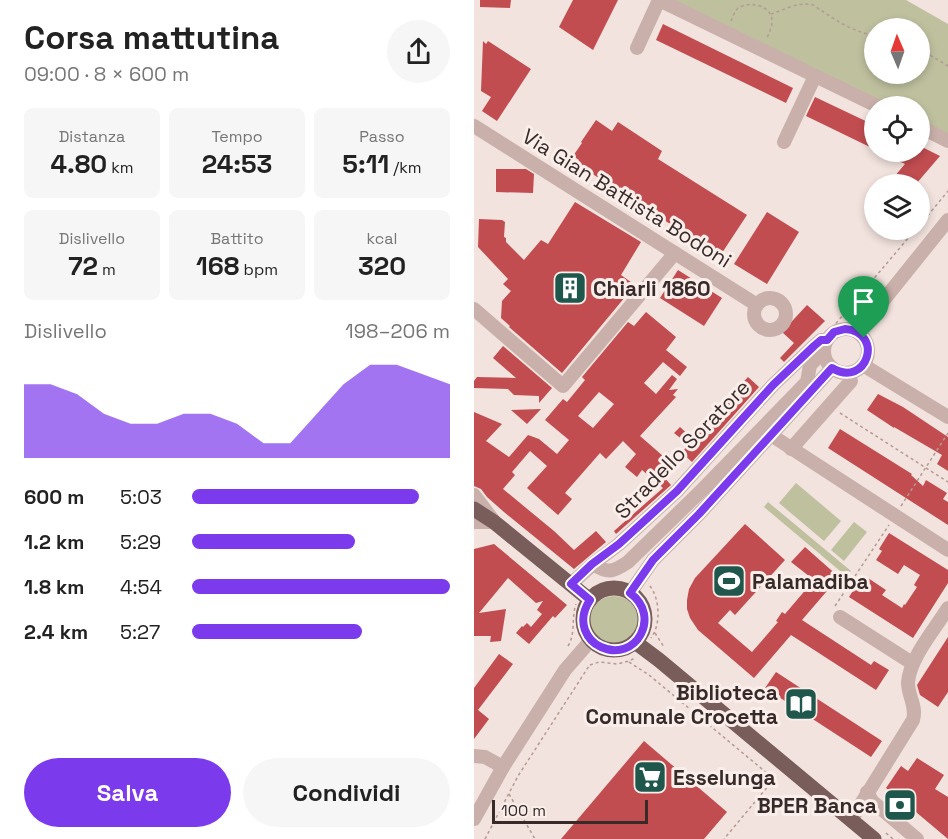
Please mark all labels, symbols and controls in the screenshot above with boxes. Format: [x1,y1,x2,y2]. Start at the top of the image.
text: Corsa mattutina [24,17,279,59]
north arrow [864,18,930,84]
map controls [864,18,930,240]
button: share [387,20,450,83]
text: 09:00 · 8 × 600 m [24,61,189,87]
button: locate [864,96,930,162]
street label: Via Gian Battista Bodoni [517,122,737,274]
text: Distanza [59,126,125,147]
text: Tempo [211,126,263,147]
text: Passo [359,126,405,147]
text: 4.80 [50,147,107,181]
text: 24:53 [202,147,272,181]
text: 5:11 [342,147,389,181]
text: km [107,157,134,178]
text: /km [389,157,422,178]
button: layers [864,174,930,240]
text: Dislivello [59,228,125,249]
text: Battito [210,228,264,249]
text: kcal [367,228,397,249]
text: 72 [68,249,98,283]
text: 168 [196,249,239,283]
text: 320 [358,249,406,283]
text: m [98,259,116,280]
text: bpm [239,259,278,280]
building icon: Chiarli 1860 [552,270,588,306]
place label: Chiarli 1860 [593,275,711,302]
pin [838,276,889,338]
icon: arrive [847,285,880,318]
text: Dislivello [24,318,107,344]
text: 198–206 m [345,318,450,344]
street label: Stradello Soratore [609,374,755,524]
text: 600 m [24,484,84,510]
text: 5:03 [120,484,162,510]
text: 1.2 km [24,529,84,555]
text: 5:29 [120,529,161,555]
sports icon: Palamadiba [711,563,747,599]
place label: Palamadiba [752,568,869,595]
text: 1.8 km [24,574,84,600]
text: 4:54 [120,574,162,600]
text: 2.4 km [24,619,88,645]
text: 5:27 [120,619,160,645]
place label: Biblioteca Comunale Crocetta [586,679,778,730]
library icon: Biblioteca Comunale Crocetta [783,686,819,722]
button: Salva [24,758,231,827]
button: Condividi [243,758,450,827]
supermarket icon: Esselunga [632,759,668,795]
place label: Esselunga [673,764,776,791]
bank icon: BPER Banca [882,787,918,823]
place label: BPER Banca [757,792,877,819]
scale bar [492,797,648,824]
text: 100 m [501,800,546,821]

